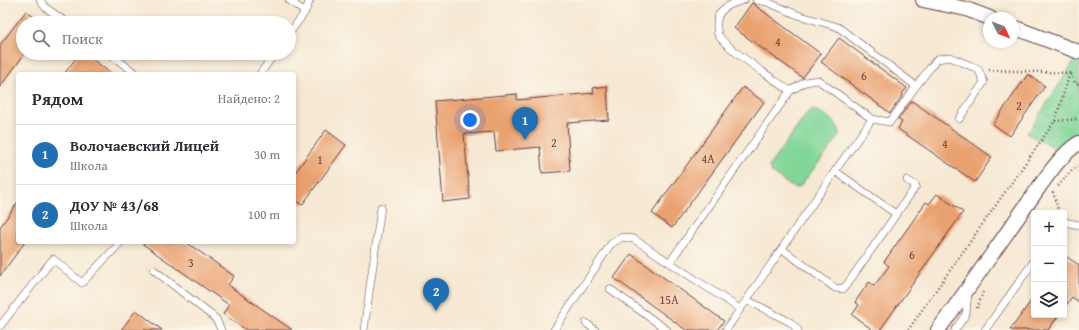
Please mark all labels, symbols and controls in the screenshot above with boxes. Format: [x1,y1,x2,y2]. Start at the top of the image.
north arrow [983,12,1019,48]
search box [16,16,296,60]
icon: search [30,27,52,49]
text: Поиск [62,28,103,49]
house number: 4 [775,33,781,50]
house number: 6 [861,67,867,84]
text: Рядом [32,86,83,111]
text: Найдено: 2 [218,89,280,108]
house number: 2 [1016,97,1022,114]
pin: 1 [512,107,538,140]
your location [460,110,480,130]
house number: 2 [551,134,557,151]
text: Волочаевский Лицей [70,135,219,156]
house number: 4 [942,135,948,152]
text: 1 [42,145,48,164]
text: 30 m [254,145,280,164]
house number: 4А [701,150,715,167]
house number: 1 [317,151,323,168]
text: Школа [70,156,108,175]
text: ДОУ № 43/68 [70,195,159,216]
text: 2 [42,205,48,224]
text: 100 m [248,205,280,224]
map controls [1031,210,1067,318]
button: + [1031,210,1067,246]
text: Школа [70,216,108,235]
house number: 6 [909,246,915,263]
button: − [1031,246,1067,282]
house number: 3 [188,254,194,271]
pin: 2 [423,278,449,311]
button: layers [1031,282,1067,318]
house number: 15А [660,291,679,308]

